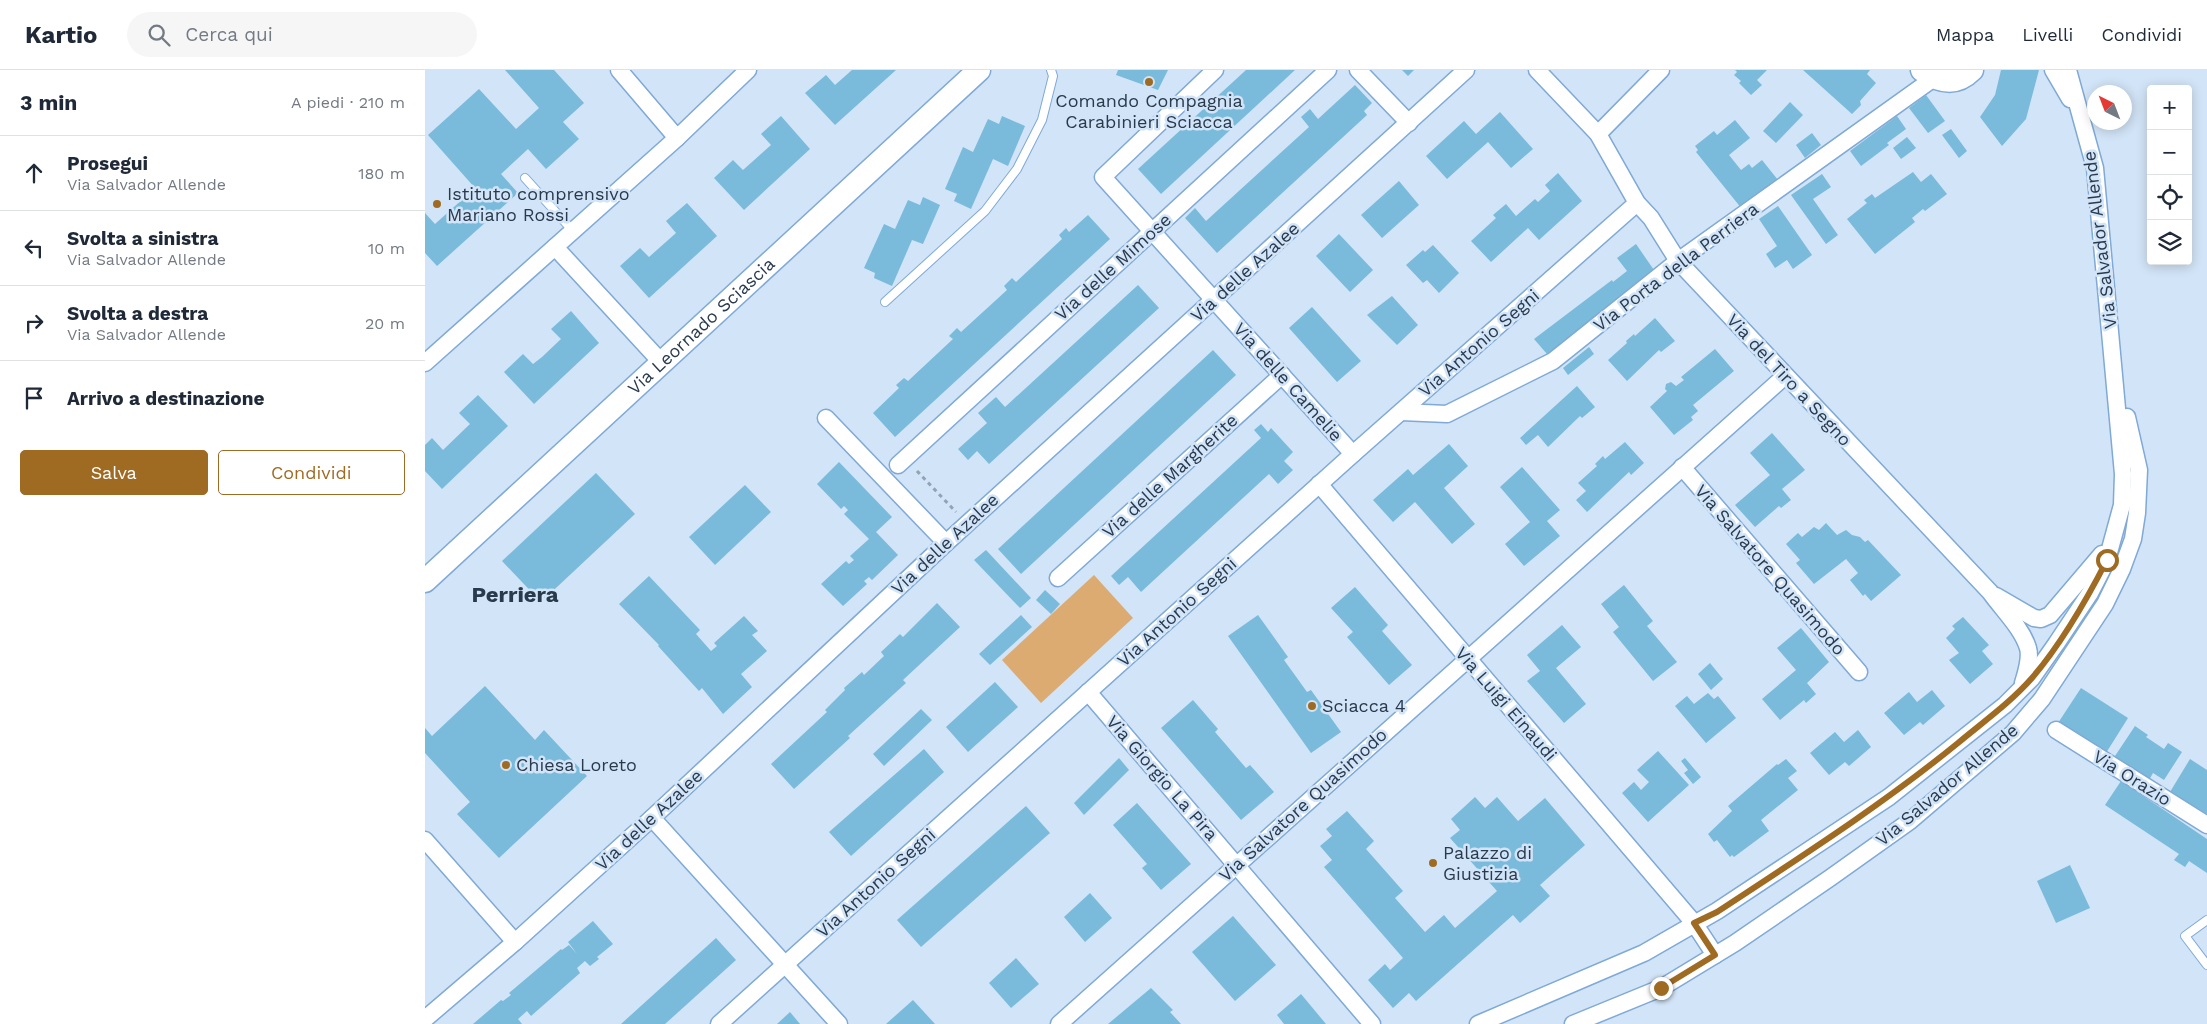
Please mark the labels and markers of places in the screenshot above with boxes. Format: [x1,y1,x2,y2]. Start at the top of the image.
marker: Comando Compagnia Carabinieri Sciacca [1143,76,1155,88]
place label: Comando Compagnia Carabinieri Sciacca [1055,90,1243,132]
place label: Istituto comprensivo Mariano Rossi [447,183,629,225]
marker: Istituto comprensivo Mariano Rossi [431,198,443,210]
place label: Sciacca 4 [1322,695,1406,716]
marker: Sciacca 4 [1306,700,1318,712]
place label: Chiesa Loreto [516,754,637,775]
marker: Chiesa Loreto [500,759,512,771]
place label: Palazzo di Giustizia [1443,842,1532,884]
marker: Palazzo di Giustizia [1427,857,1439,869]

